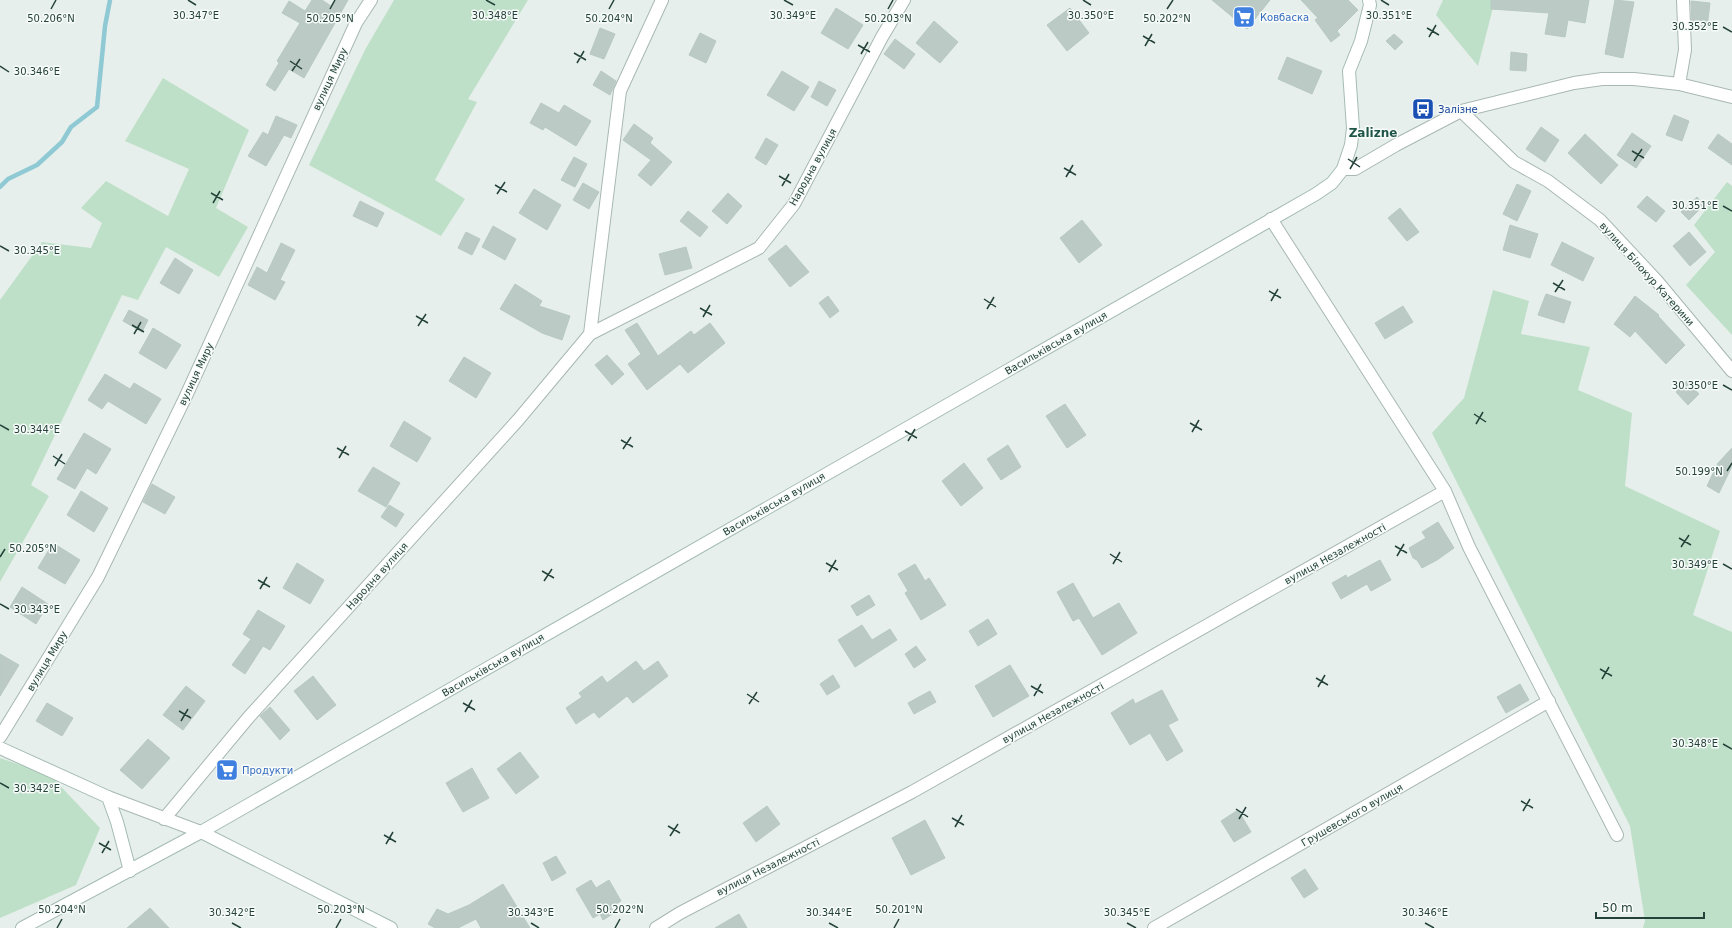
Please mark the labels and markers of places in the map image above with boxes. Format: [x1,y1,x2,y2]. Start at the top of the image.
supermarket icon: Ковбаска [1231,4,1257,30]
place label: Ковбаска [1260,12,1309,23]
bus stop icon: Залізне [1410,96,1436,122]
place label: Залізне [1438,104,1478,115]
supermarket icon: Продукти [214,757,240,783]
place label: Продукти [242,765,293,776]

